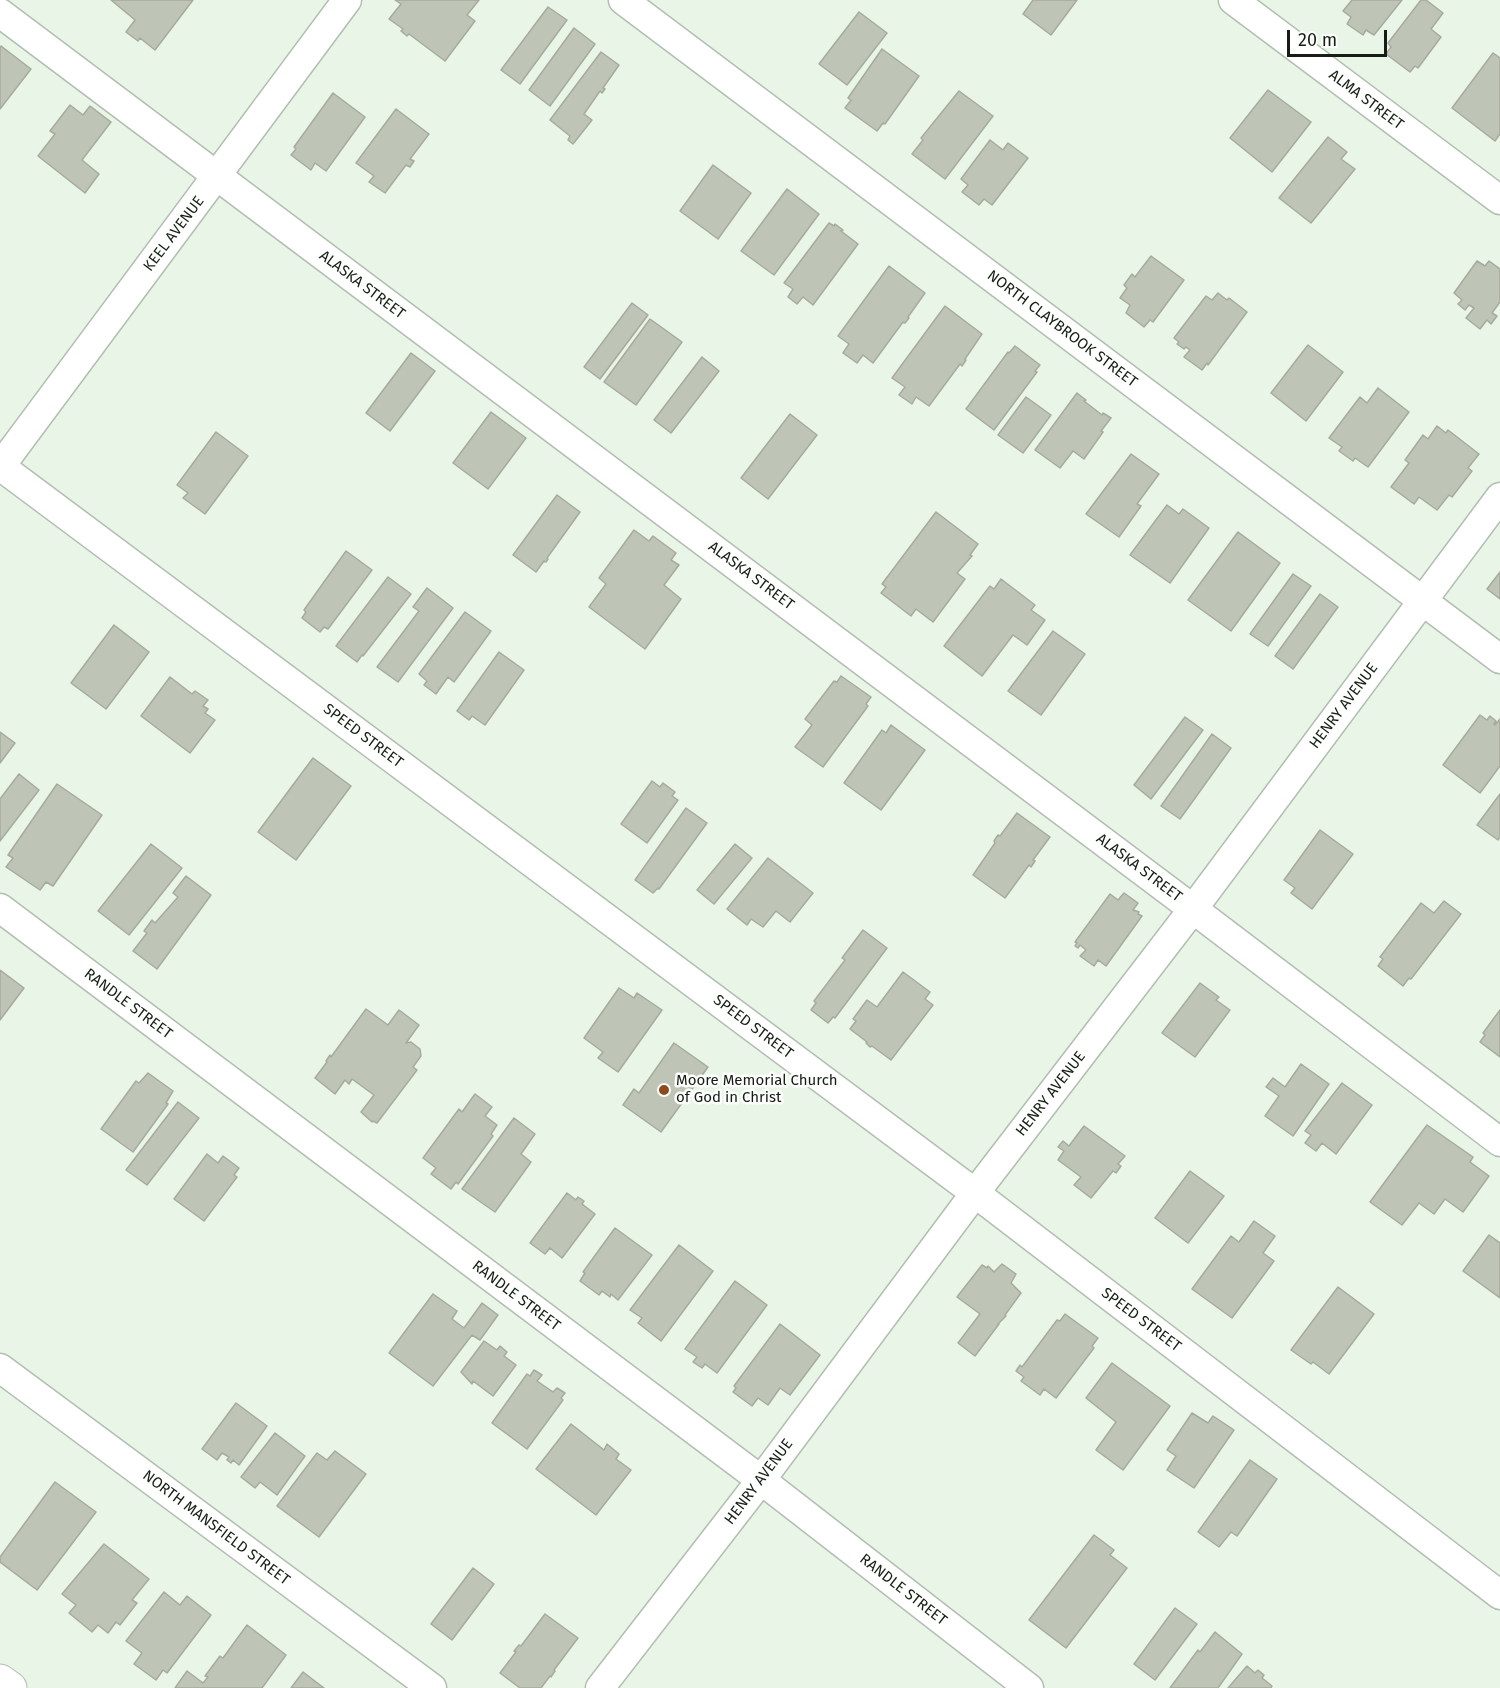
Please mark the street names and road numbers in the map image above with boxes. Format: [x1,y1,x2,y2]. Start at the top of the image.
street label: ALMA STREET [1325,66,1407,134]
street label: KEEL AVENUE [140,193,208,275]
street label: ALASKA STREET [316,247,408,323]
street label: NORTH CLAYBROOK STREET [983,267,1141,391]
street label: ALASKA STREET [705,538,797,614]
street label: HENRY AVENUE [1306,660,1382,752]
street label: SPEED STREET [320,700,406,772]
street label: ALASKA STREET [1093,830,1185,906]
street label: RANDLE STREET [80,965,176,1043]
street label: SPEED STREET [710,991,796,1063]
street label: HENRY AVENUE [1012,1048,1090,1140]
street label: RANDLE STREET [468,1257,564,1335]
street label: SPEED STREET [1098,1284,1184,1356]
street label: HENRY AVENUE [721,1436,797,1528]
street label: NORTH MANSFIELD STREET [139,1467,293,1589]
street label: RANDLE STREET [856,1550,950,1630]

